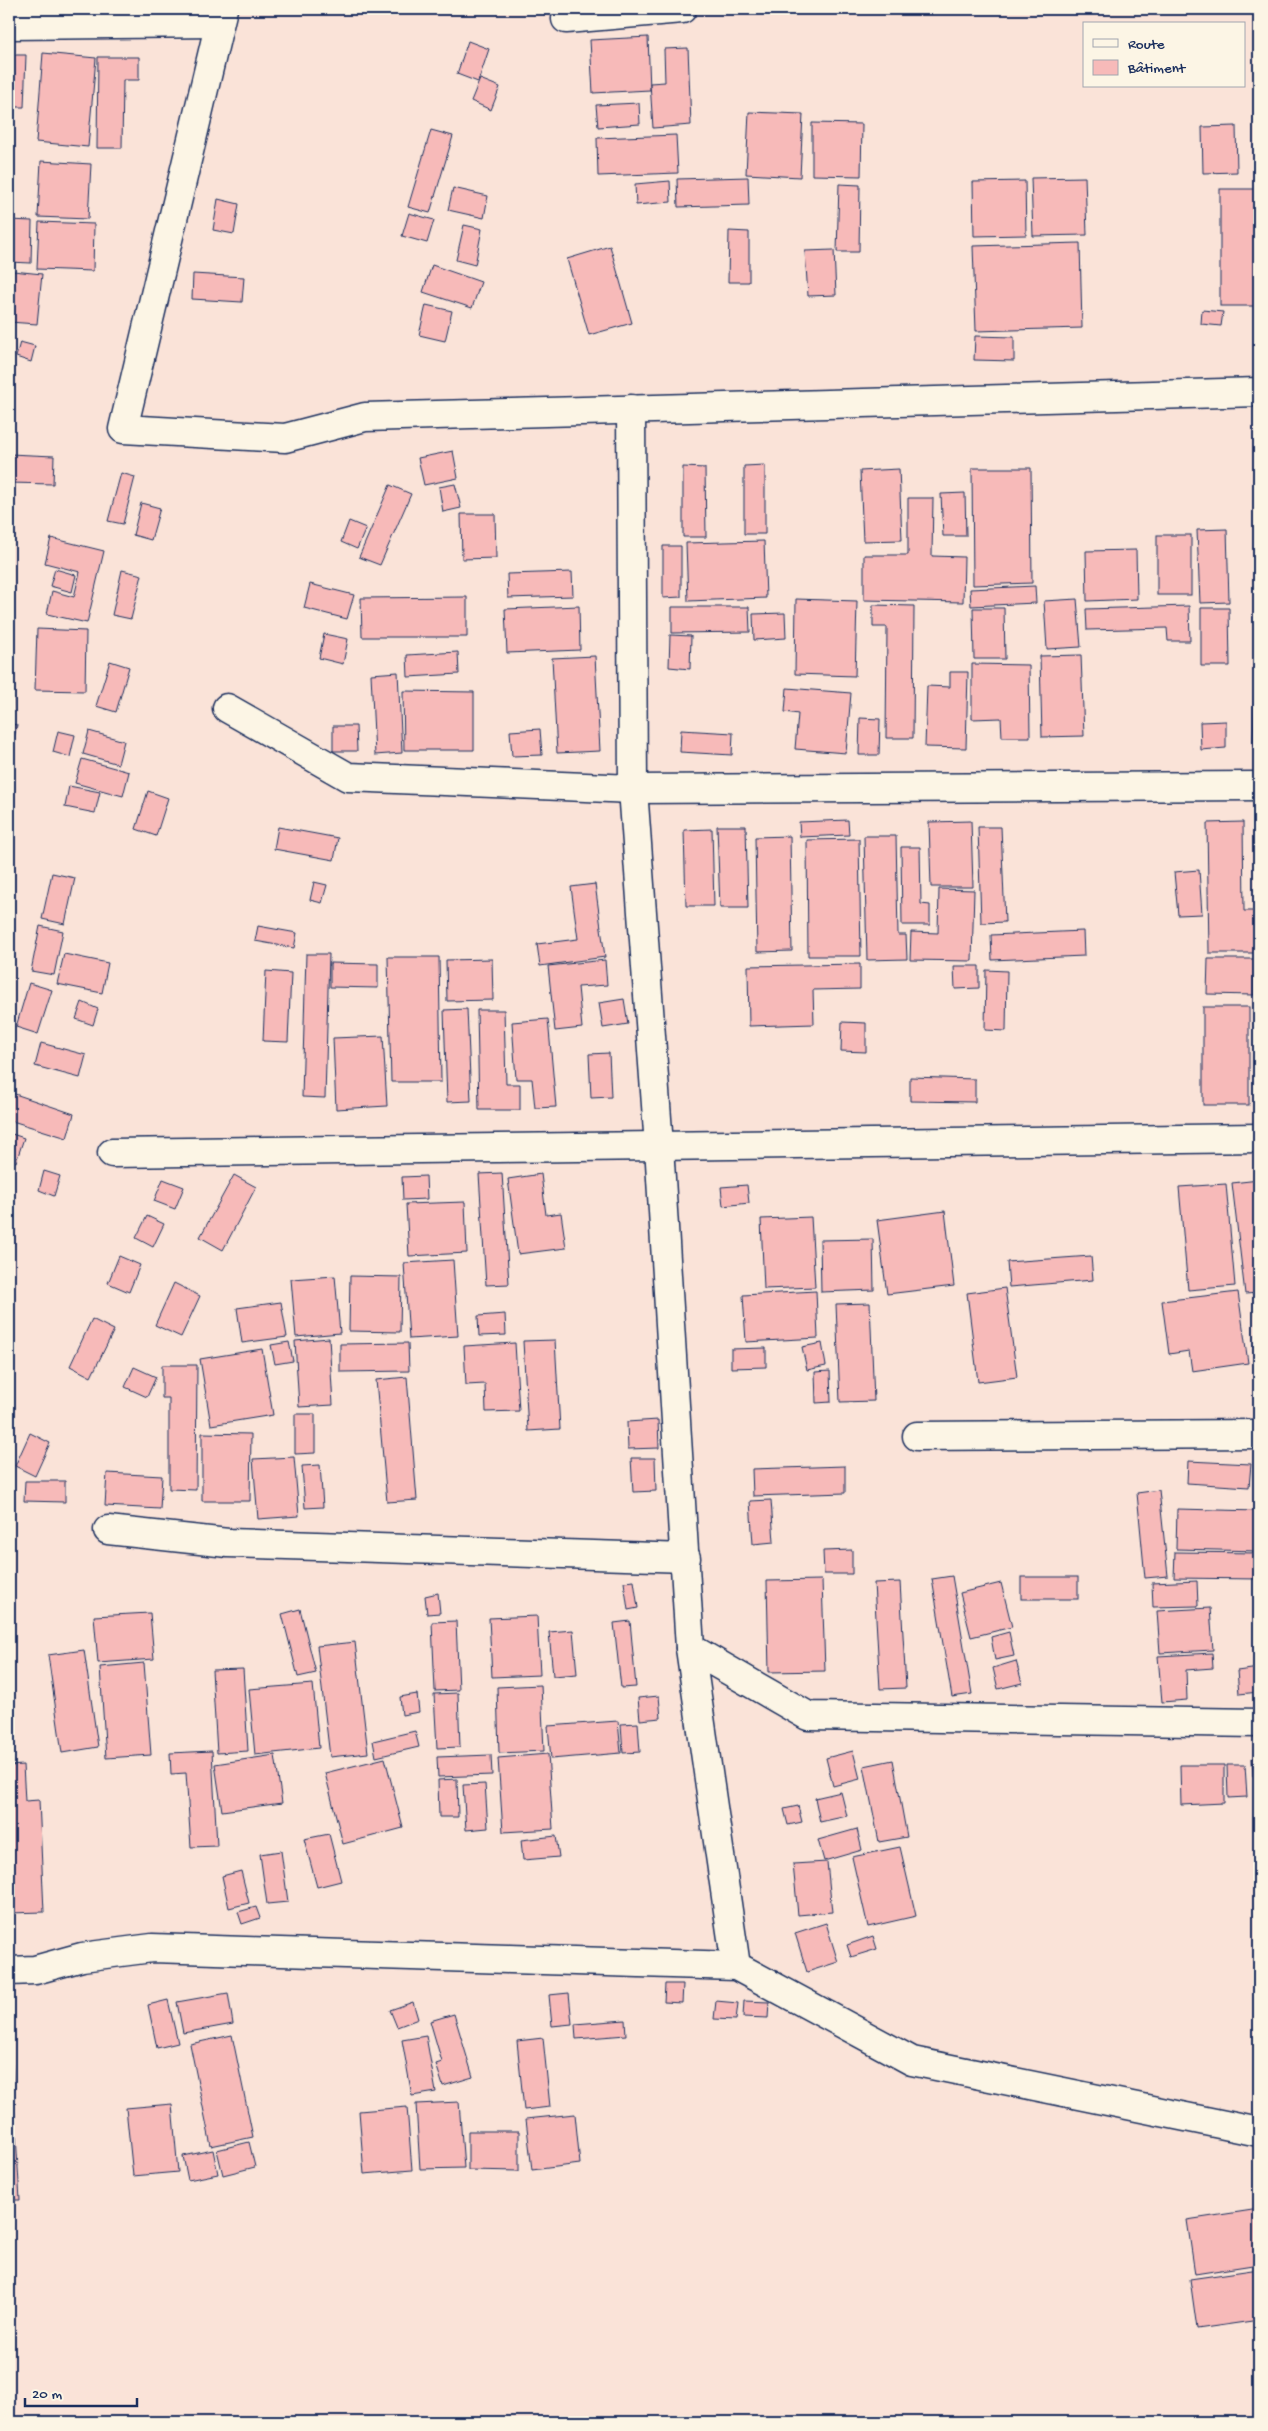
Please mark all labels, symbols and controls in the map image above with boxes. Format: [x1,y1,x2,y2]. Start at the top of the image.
legend [1083,22,1246,88]
text: Route [1128,36,1165,54]
text: Bâtiment [1127,60,1187,78]
scale bar [25,2376,138,2408]
text: 20 m [32,2386,62,2404]

